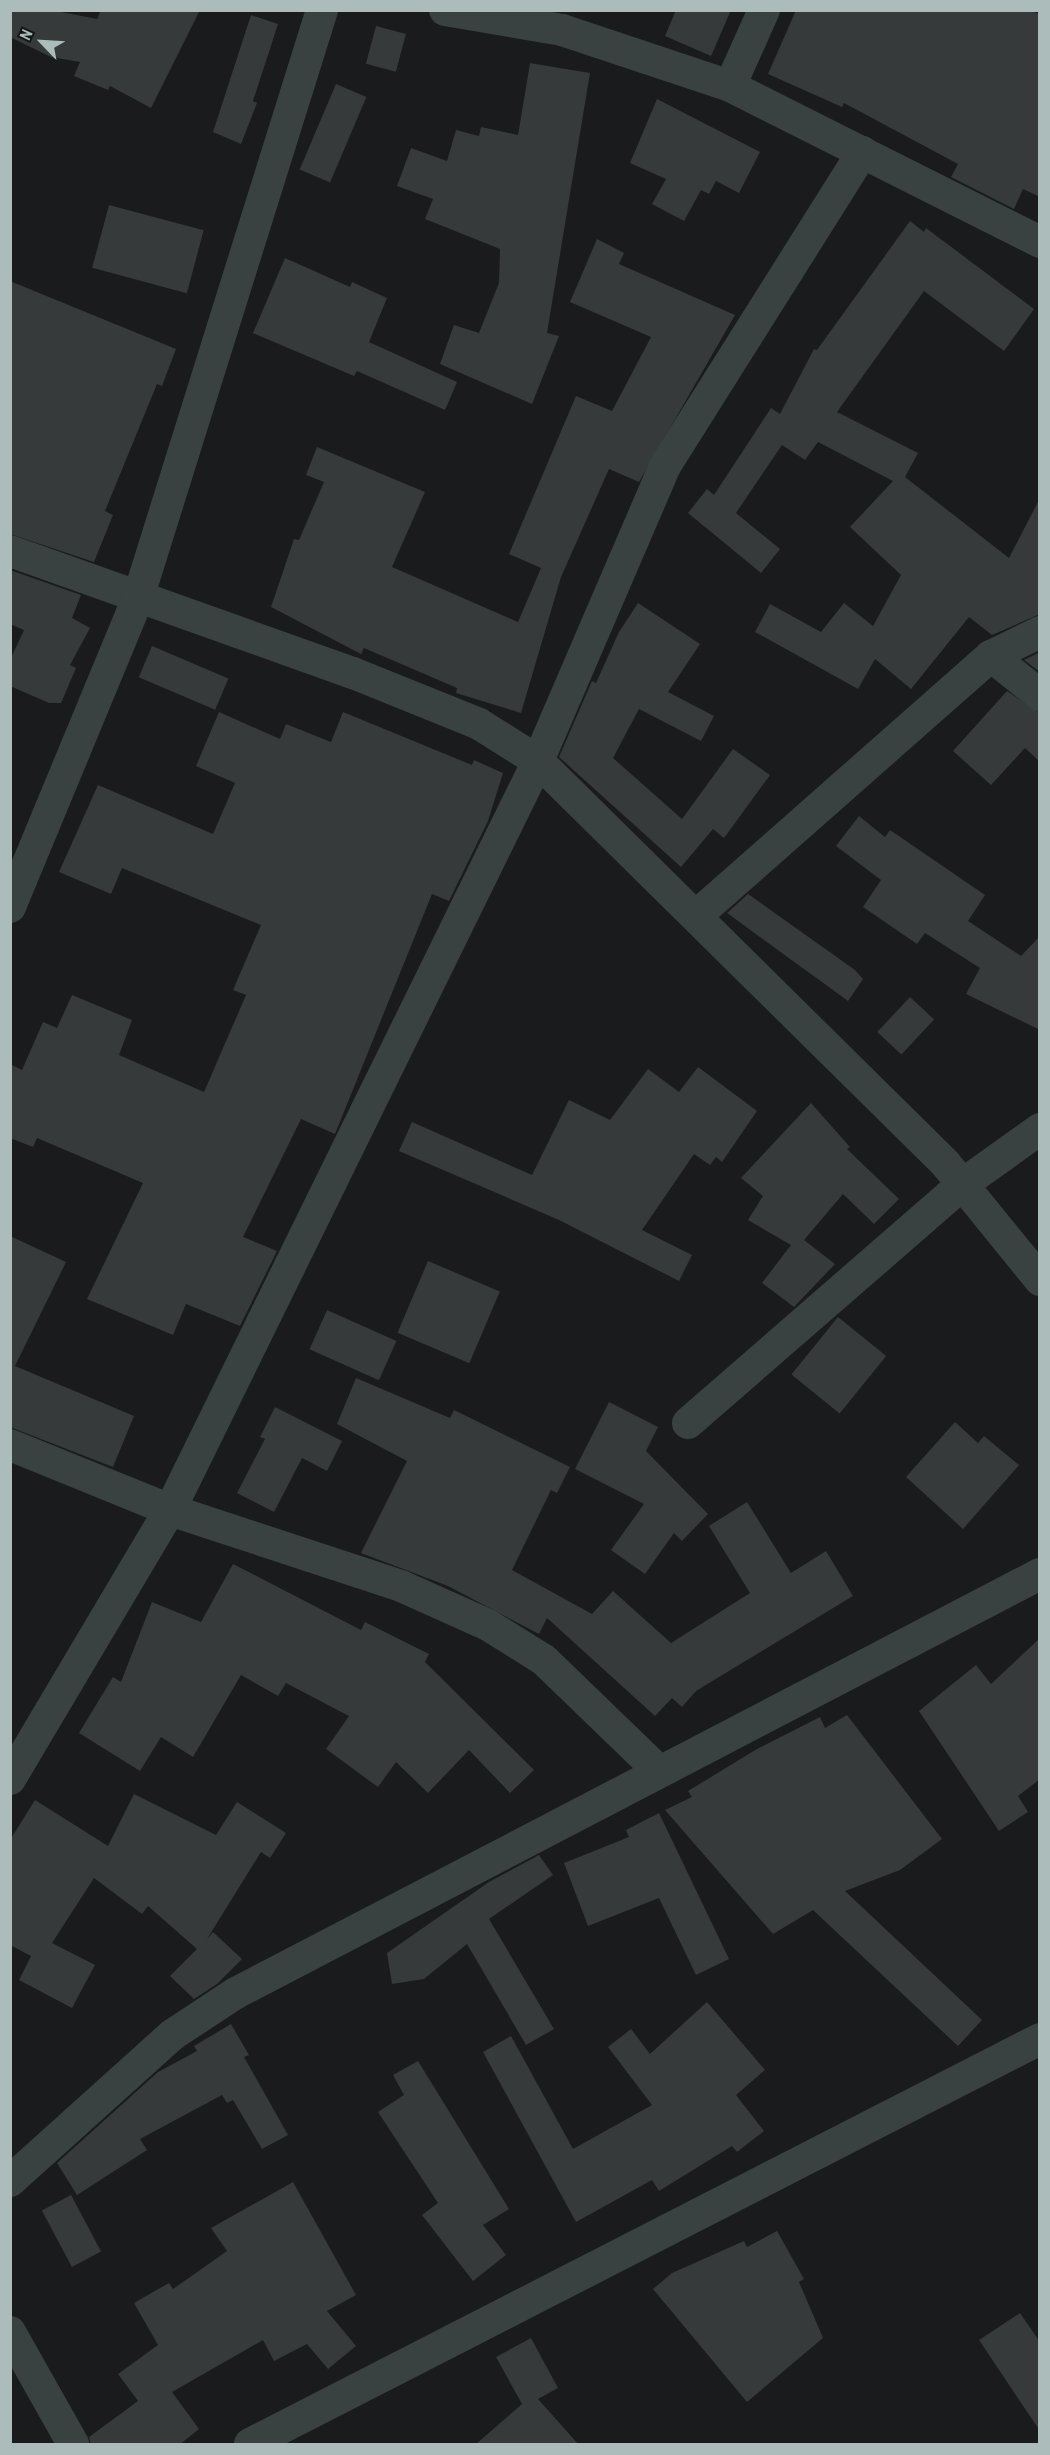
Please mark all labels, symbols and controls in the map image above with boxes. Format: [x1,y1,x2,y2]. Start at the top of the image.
north arrow [12,12,72,72]
text: N [14,25,38,43]

